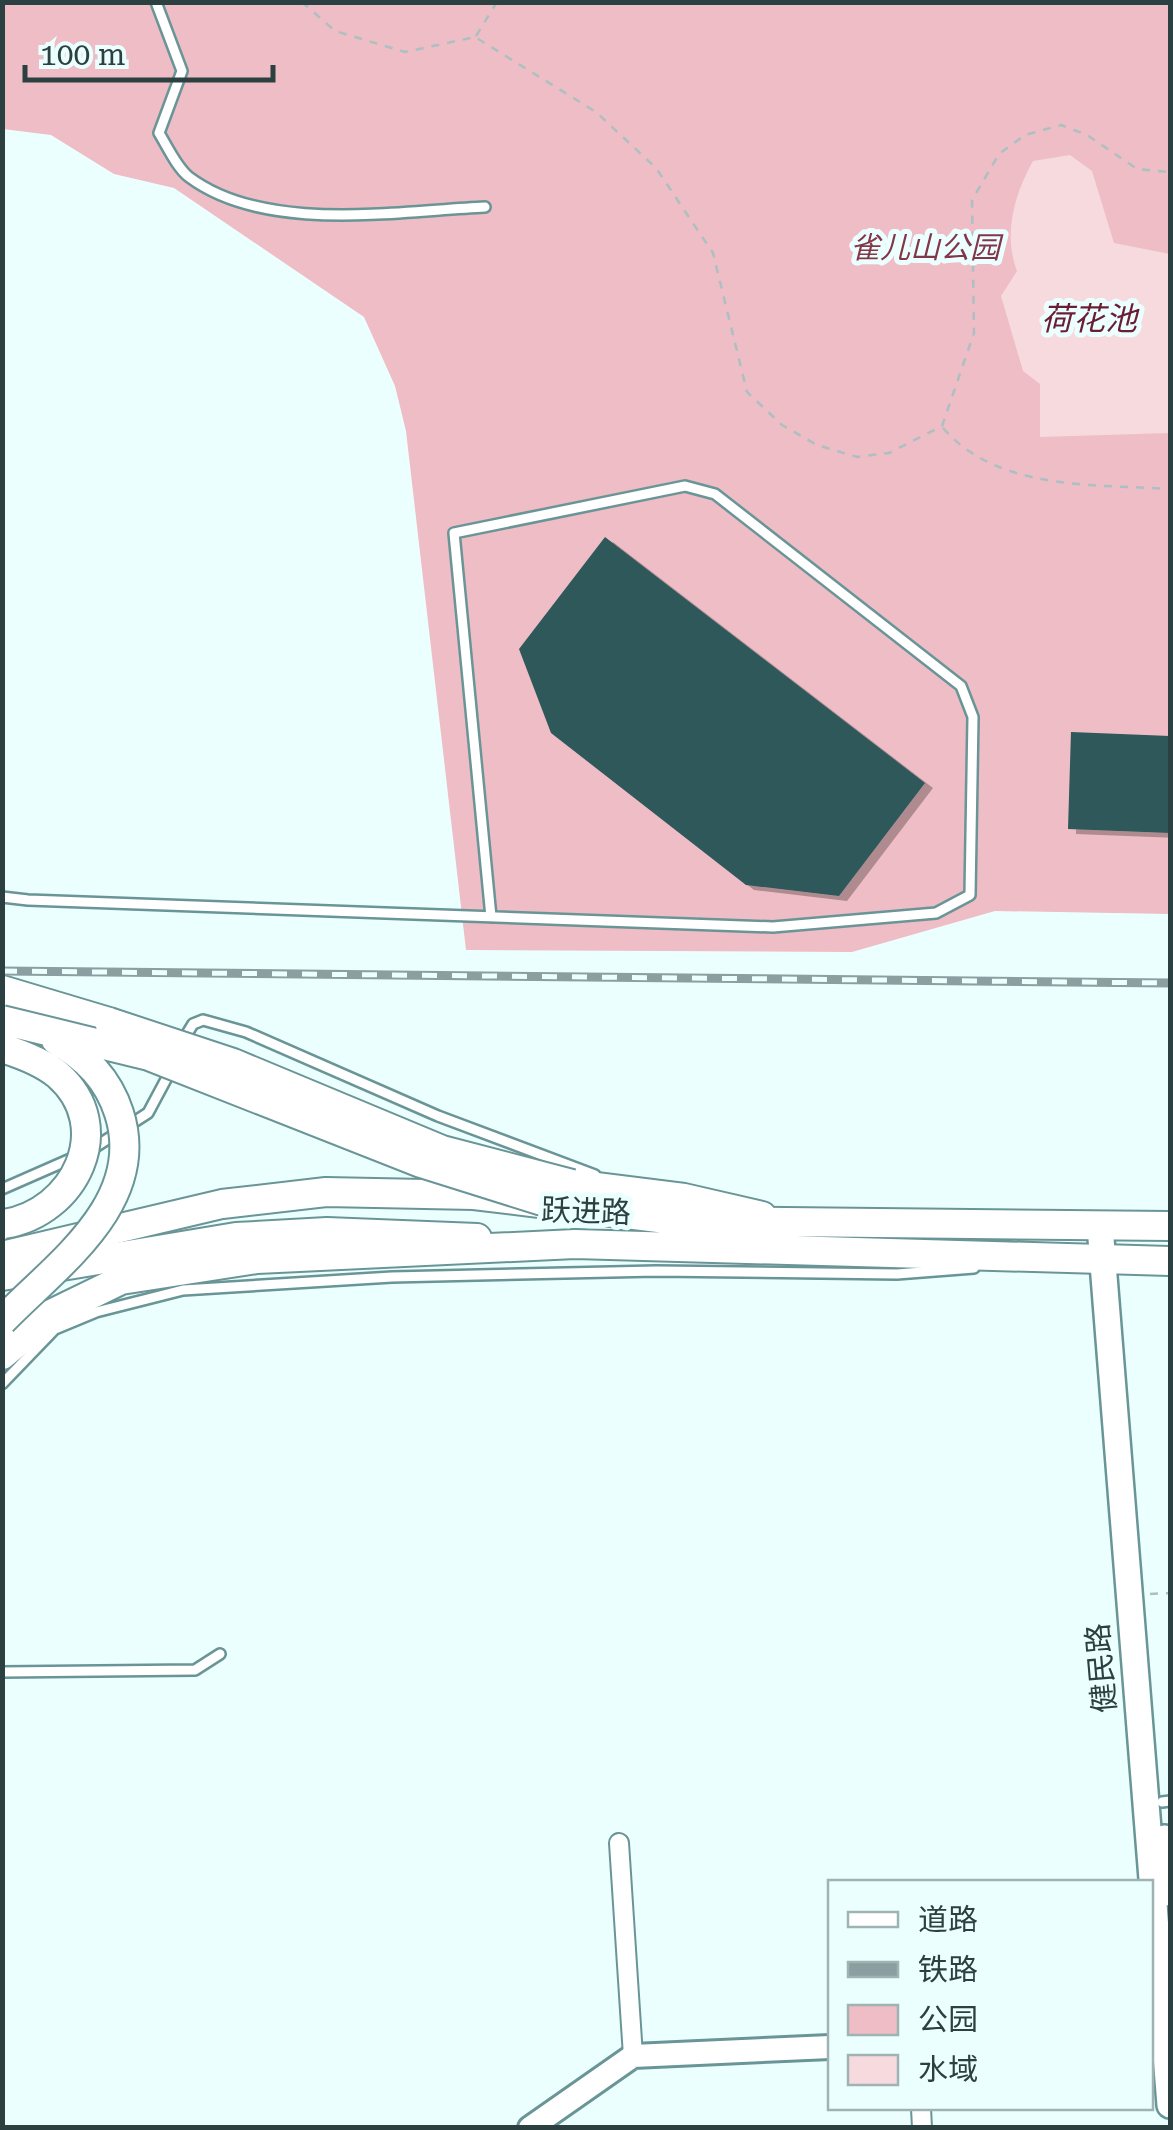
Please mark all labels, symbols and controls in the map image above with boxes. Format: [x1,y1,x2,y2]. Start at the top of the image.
scale bar [25,20,272,82]
text: 100 m [40,37,125,72]
park label: 雀儿山公园 [850,230,1004,265]
water label: 荷花池 [1041,300,1140,338]
street label: 跃进路 [540,1192,632,1230]
street label: 健民路 [1080,1622,1122,1714]
legend [828,1880,1153,2110]
text: 道路 [918,1902,978,1937]
text: 铁路 [918,1952,978,1987]
text: 公园 [918,2002,978,2037]
text: 水域 [918,2052,978,2087]

